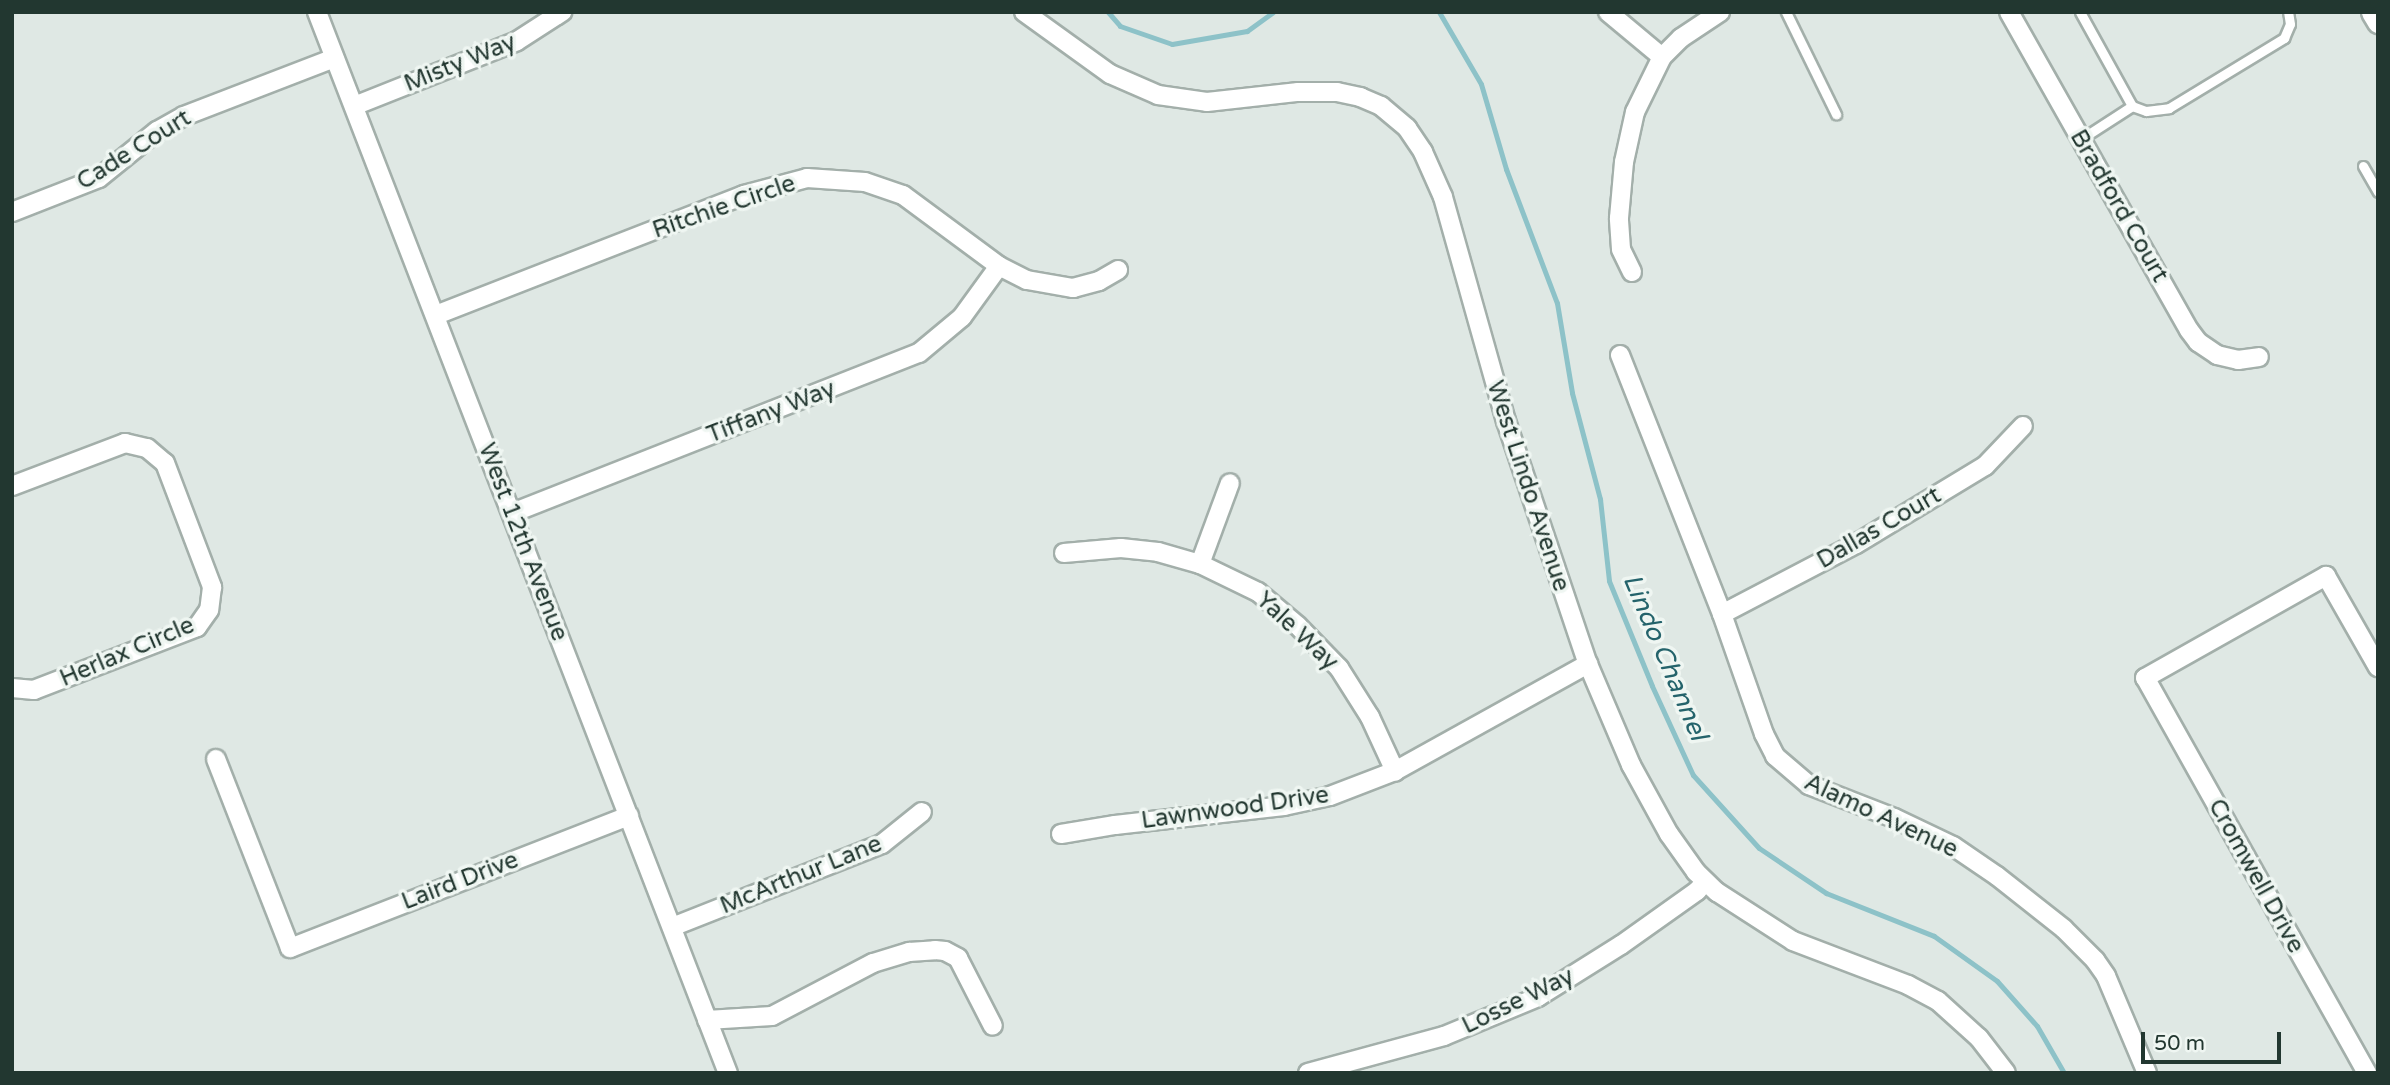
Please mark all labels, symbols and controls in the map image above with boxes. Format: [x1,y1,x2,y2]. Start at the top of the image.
street label: Misty Way [400,28,520,98]
street label: Cade Court [72,104,196,196]
street label: Bradford Court [2064,125,2174,287]
street label: Ritchie Circle [649,169,799,245]
street label: Tiffany Way [703,374,839,450]
street label: West Lindo Avenue [1480,377,1576,595]
street label: West 12th Avenue [472,439,574,645]
street label: Dallas Court [1812,481,1946,575]
water label: Lindo Channel [1616,569,1714,745]
street label: Yale Way [1250,586,1344,676]
street label: Herlax Circle [56,611,198,693]
street label: Alamo Avenue [1800,768,1962,864]
street label: Lawnwood Drive [1139,781,1331,835]
street label: Cromwell Drive [2202,794,2310,958]
street label: McArthur Lane [716,829,886,921]
street label: Laird Drive [398,846,522,916]
street label: Losse Way [1457,962,1579,1040]
scale bar [2145,1018,2285,1062]
text: 50 m [2154,1031,2205,1056]

